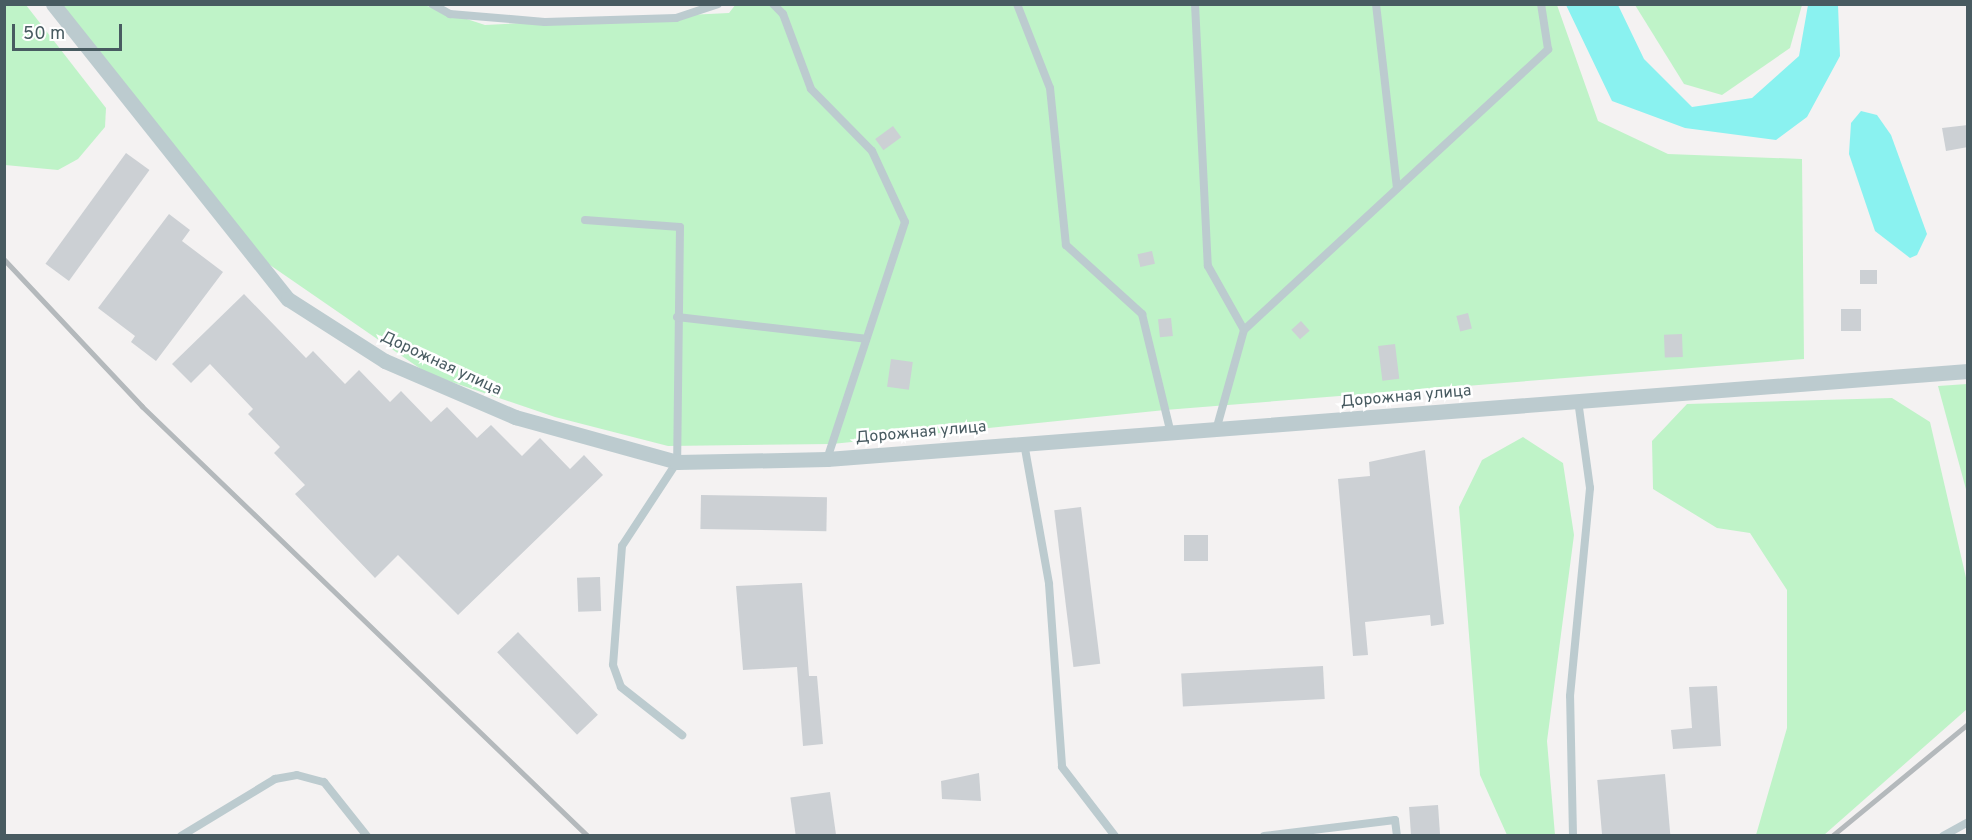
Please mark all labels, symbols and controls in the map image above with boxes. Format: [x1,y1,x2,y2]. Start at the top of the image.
scale bar [15,12,124,50]
text: 50 m [23,23,65,46]
street label: Дорожная улица [377,328,505,400]
street label: Дорожная улица [1340,382,1472,412]
street label: Дорожная улица [855,418,987,448]

